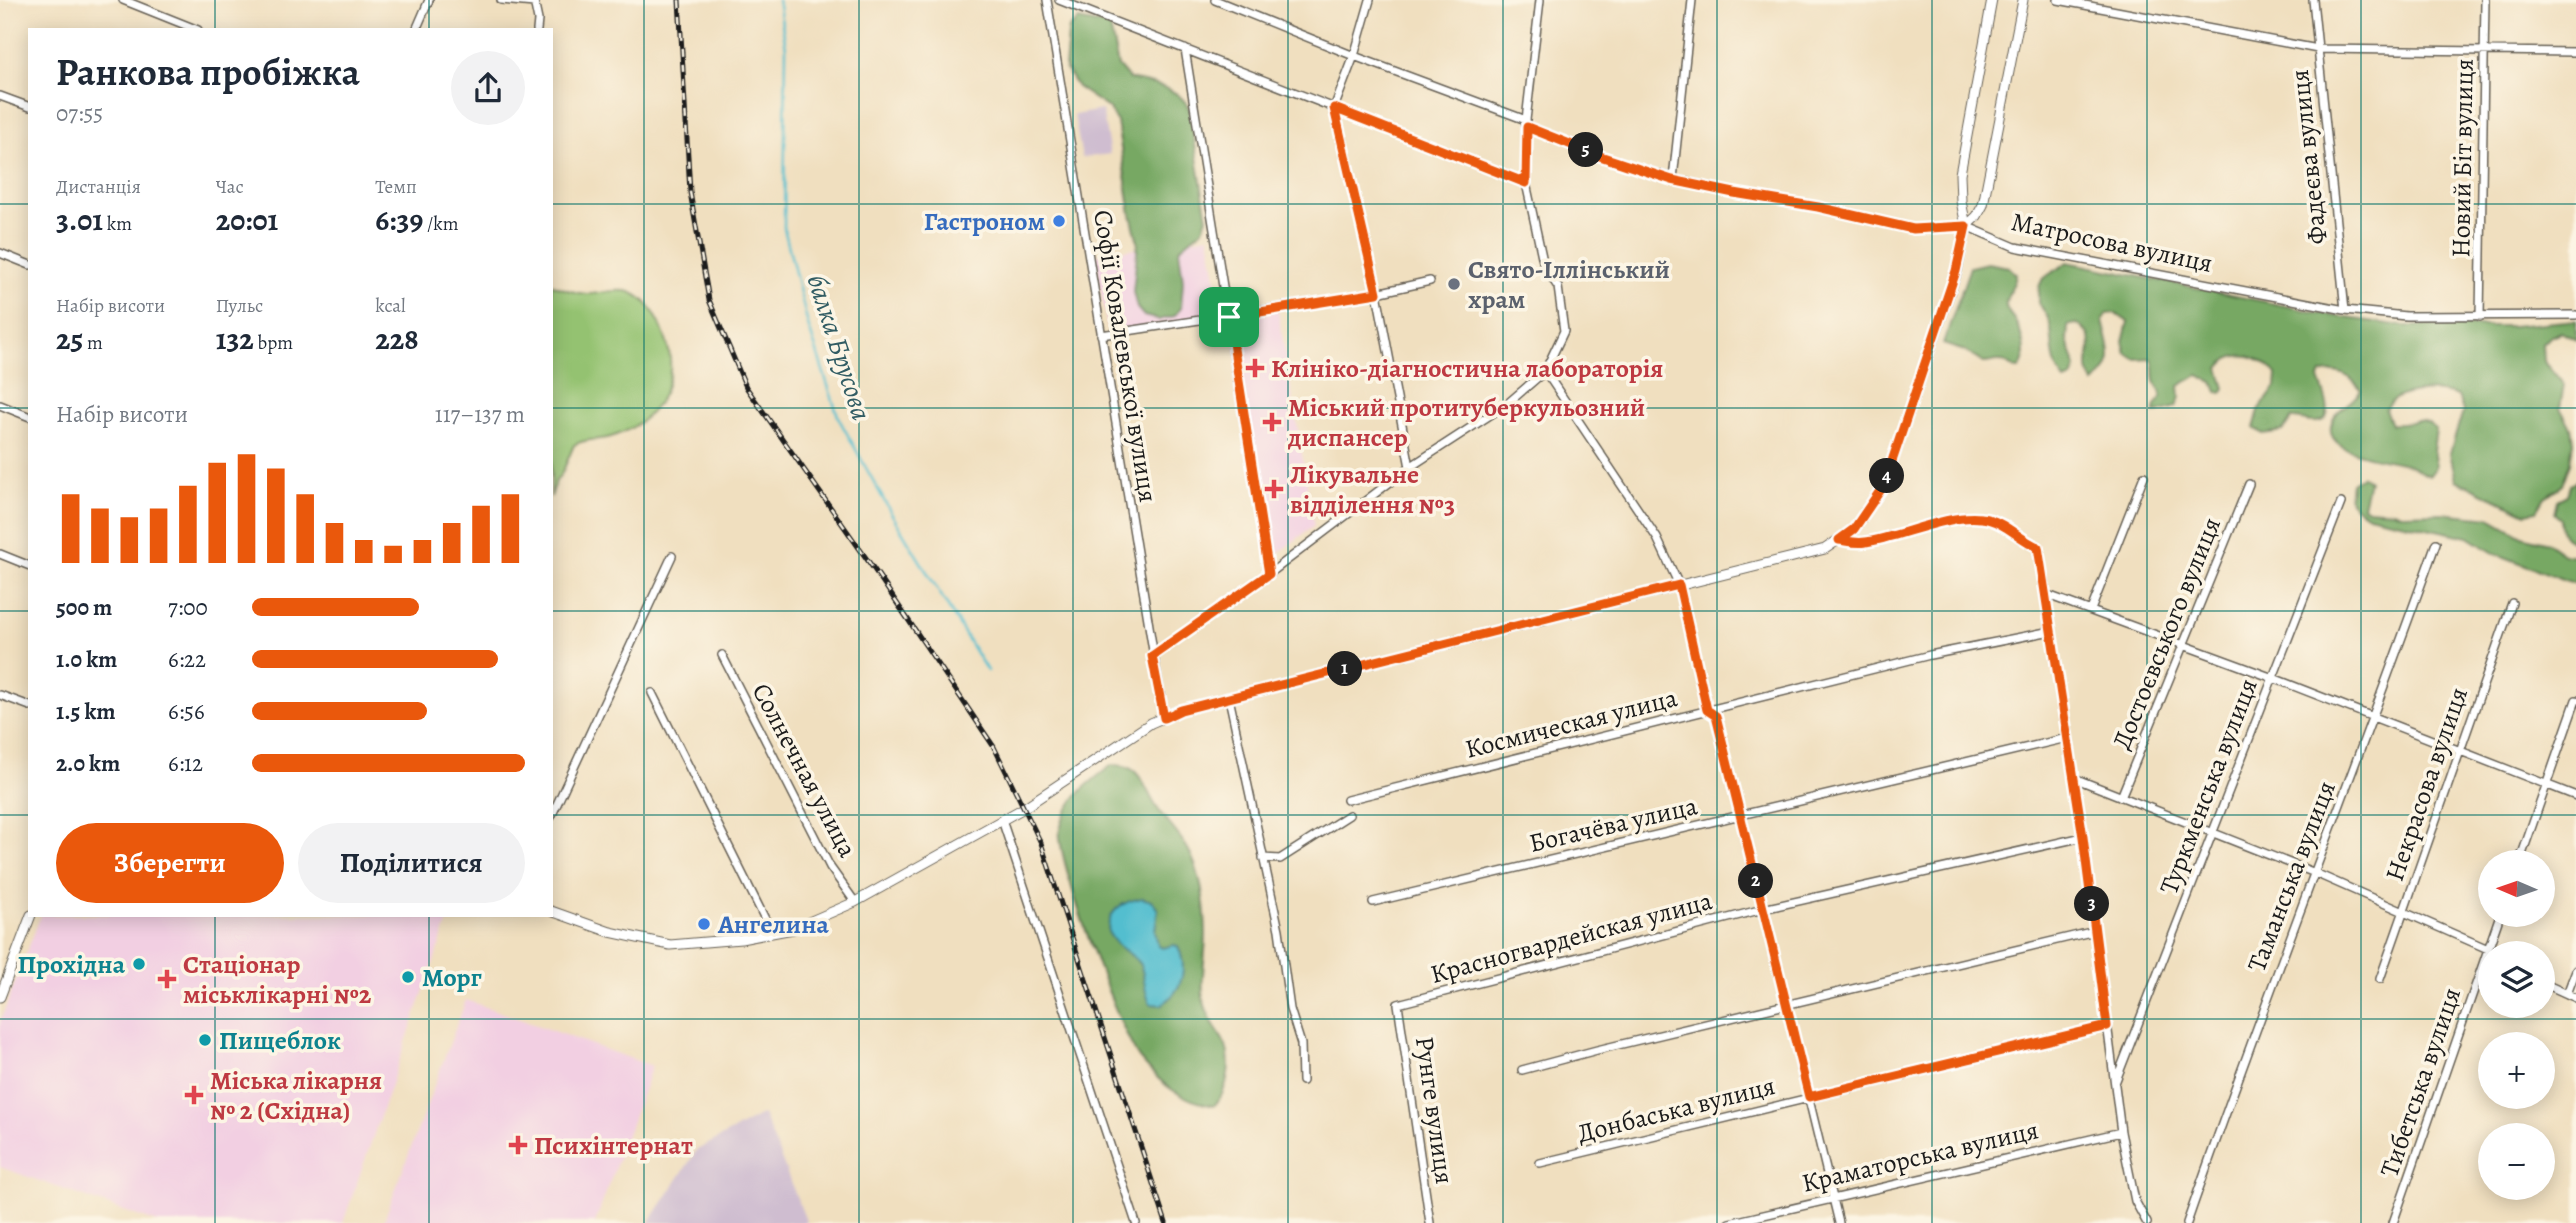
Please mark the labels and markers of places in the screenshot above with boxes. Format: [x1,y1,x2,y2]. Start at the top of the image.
pin: 5 [1568,132,1604,168]
place label: Гастроном [924,204,1045,239]
marker: Гастроном [1051,213,1067,229]
place label: Свято-Іллінський храм [1468,252,1670,317]
marker: Свято-Іллінський храм [1446,276,1462,292]
pin [1199,287,1259,347]
place label: Клініко-діагностична лабораторія [1271,351,1663,386]
marker: Клініко-діагностична лабораторія [1245,358,1265,378]
place label: Міський протитуберкульозний диспансер [1287,390,1645,455]
marker: Міський протитуберкульозний диспансер [1262,412,1282,432]
place label: Лікувальне відділення №3 [1290,457,1455,522]
pin: 4 [1870,458,1904,494]
marker: Лікувальне відділення №3 [1264,479,1284,499]
pin: 1 [1328,652,1362,686]
pin: 2 [1738,864,1774,898]
pin: 3 [2074,886,2110,922]
place label: Ангелина [717,907,830,942]
marker: Ангелина [696,916,712,932]
place label: Прохідна [18,947,126,982]
place label: Стаціонар міськлікарні №2 [183,947,372,1012]
marker: Прохідна [131,956,147,972]
place label: Морг [422,960,482,995]
marker: Стаціонар міськлікарні №2 [157,969,177,989]
marker: Морг [400,969,416,985]
place label: Пищеблок [219,1023,341,1058]
marker: Пищеблок [197,1032,213,1048]
place label: Міська лікарня № 2 (Східна) [210,1063,382,1128]
marker: Міська лікарня № 2 (Східна) [184,1085,204,1105]
place label: Психінтернат [534,1128,693,1163]
marker: Психінтернат [508,1135,528,1155]

